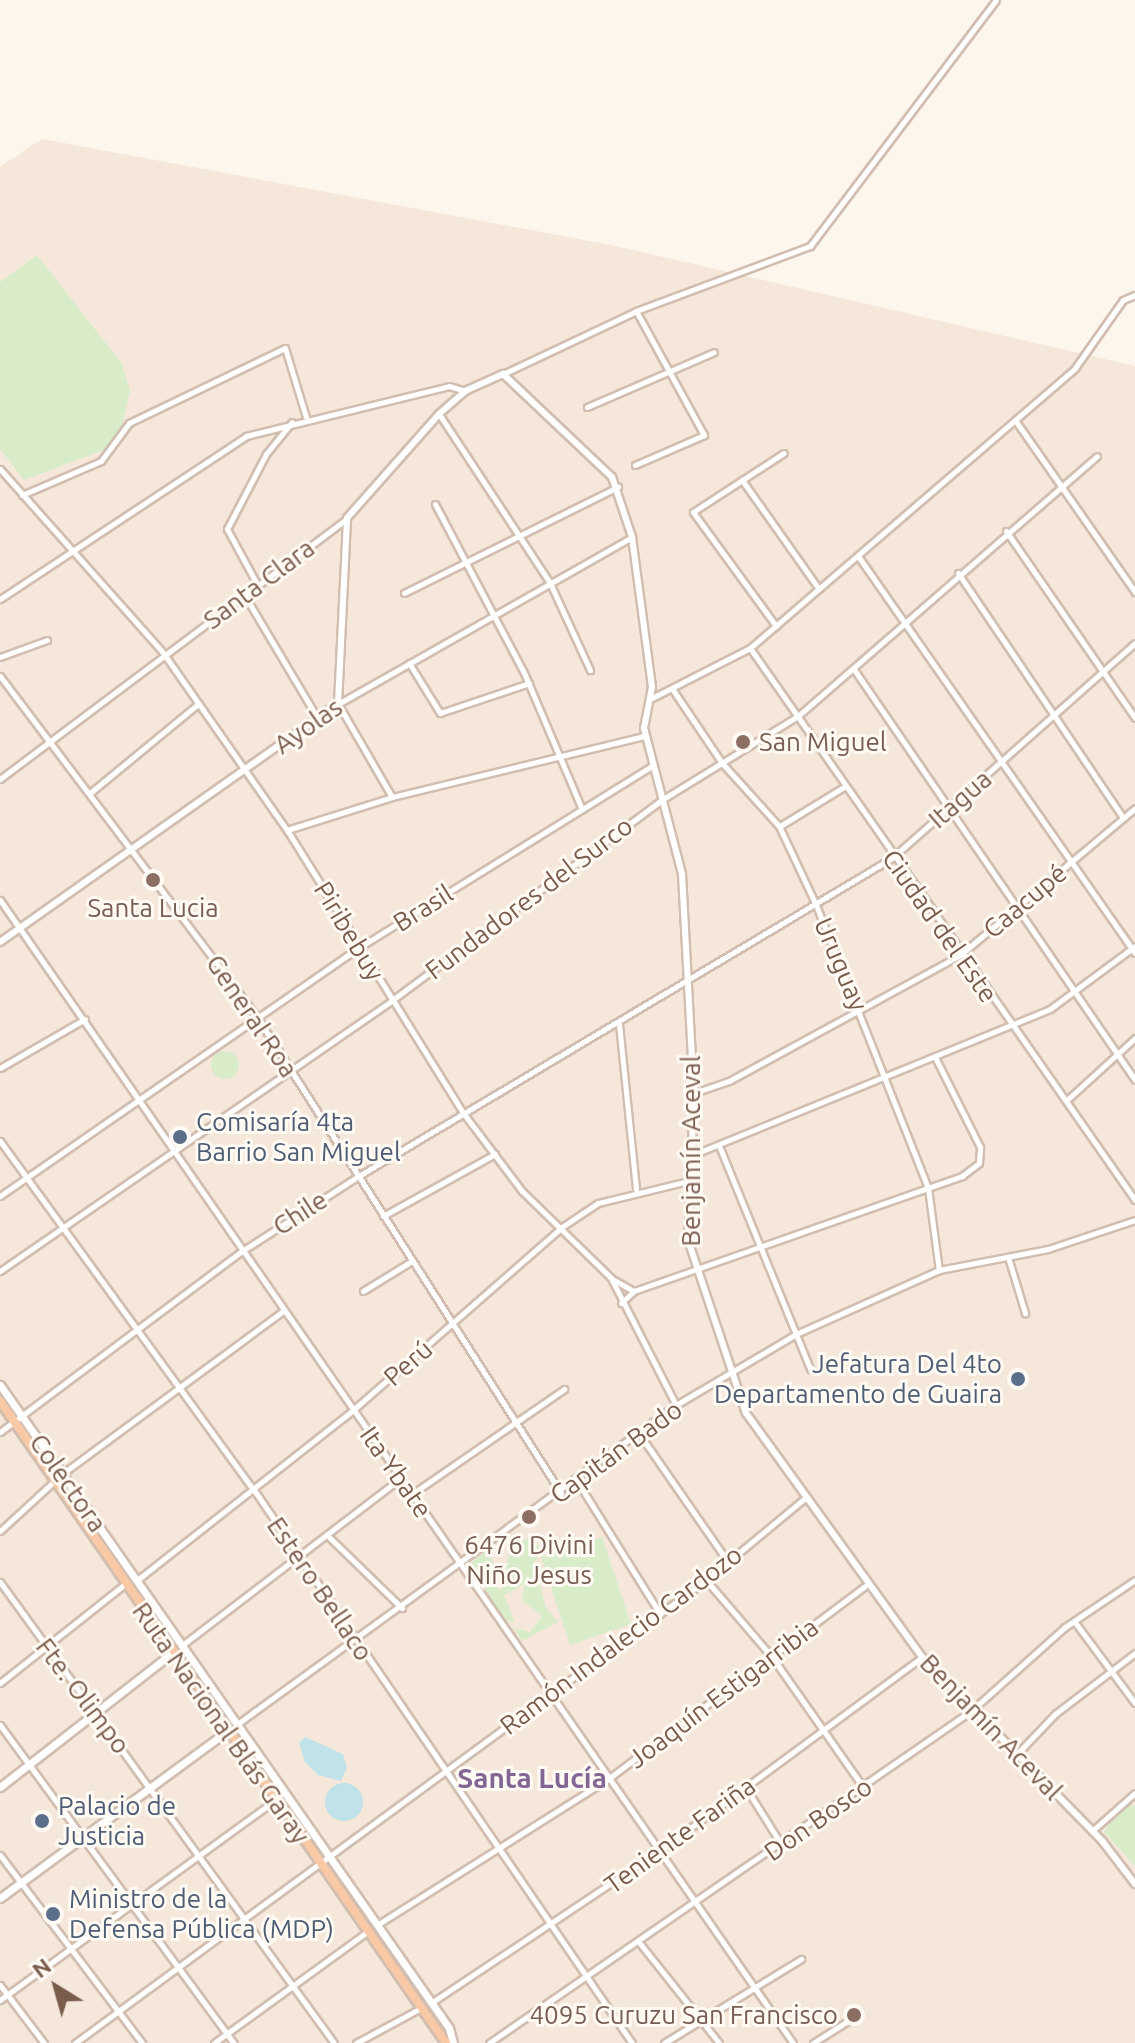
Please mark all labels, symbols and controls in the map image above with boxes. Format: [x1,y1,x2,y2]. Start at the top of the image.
street label: Santa Clara [197,532,321,636]
street label: Ayolas [268,691,348,761]
place label: San Miguel [759,726,887,758]
marker: San Miguel [734,733,752,751]
street label: Itagua [922,763,998,835]
street label: Fundadores del Surco [419,810,639,986]
street label: Ciudad del Este [876,844,1004,1008]
street label: Caacupé [977,857,1073,945]
marker: Santa Lucia [144,871,162,889]
street label: Piribebuy [307,876,391,986]
street label: Brasil [388,878,458,938]
place label: Santa Lucia [87,892,219,924]
street label: Uruguay [807,913,875,1015]
street label: General Roa [200,949,304,1083]
street label: Benjamín Aceval [675,1055,707,1247]
place label: Comisaría 4ta Barrio San Miguel [196,1106,401,1168]
marker: Comisaría 4ta Barrio San Miguel [171,1128,189,1146]
street label: Chile [267,1184,333,1242]
street label: Perú [377,1333,439,1393]
place label: Jefatura Del 4to Departamento de Guaira [714,1348,1002,1410]
marker: Jefatura Del 4to Departamento de Guaira [1009,1370,1027,1388]
street label: Capitán Bado [544,1394,688,1510]
street label: Ita Ybate [353,1420,439,1524]
street label: Colectora [23,1428,113,1538]
marker: 6476 Divini Niño Jesus [520,1508,538,1526]
street label: Estero Bellaco [261,1511,379,1667]
place label: 6476 Divini Niño Jesus [464,1529,594,1590]
street label: Ramón Indalecio Cardozo [494,1539,748,1741]
street label: Ruta Nacional Blás Garay [126,1596,316,1850]
street label: Joaquín Estigarribia [622,1611,824,1775]
street label: Fte. Olimpo [29,1632,137,1760]
street label: Benjamín Aceval [913,1647,1069,1807]
district label: Santa Lucía [457,1761,607,1795]
street label: Teniente Fariña [598,1770,762,1900]
street label: Don Bosco [758,1770,878,1868]
place label: Palacio de Justicia [58,1790,176,1852]
marker: Palacio de Justicia [33,1812,51,1830]
place label: Ministro de la Defensa Pública (MDP) [69,1883,334,1944]
marker: Ministro de la Defensa Pública (MDP) [44,1905,62,1923]
north arrow [16,1947,96,2027]
text: N [27,1953,55,1982]
place label: 4095 Curuzu San Francisco [529,1999,838,2031]
marker: 4095 Curuzu San Francisco [845,2006,863,2024]

